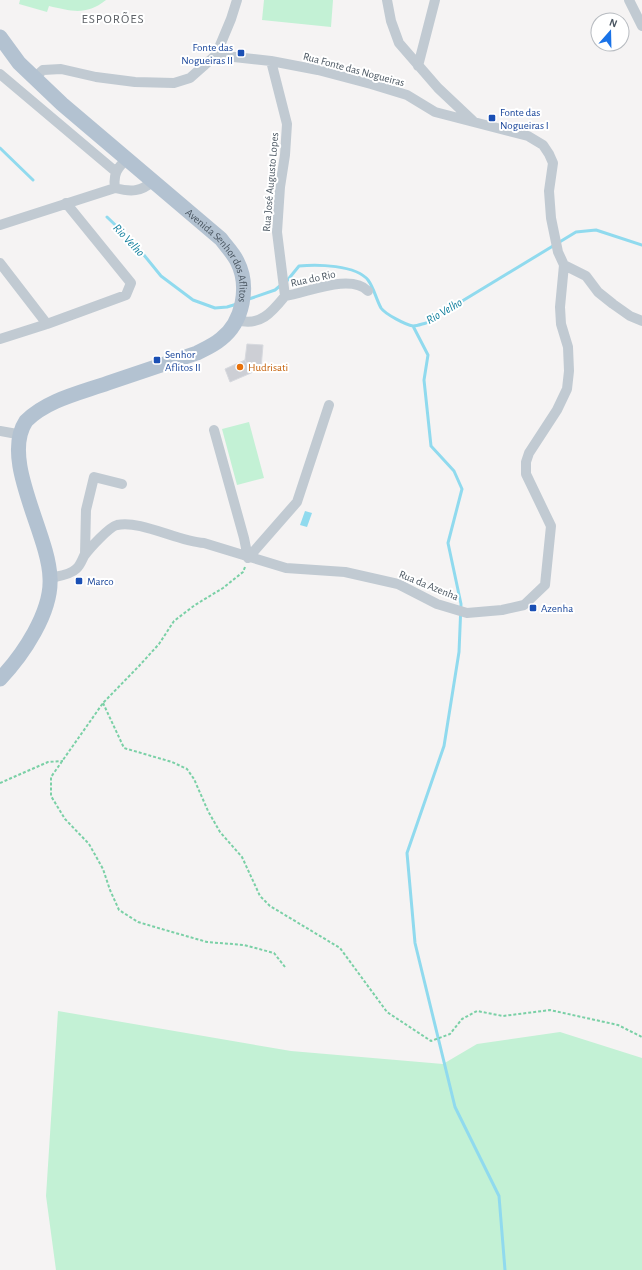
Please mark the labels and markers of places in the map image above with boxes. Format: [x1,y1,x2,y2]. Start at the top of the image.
place label: Fonte das Nogueiras II [181,42,233,66]
marker: Fonte das Nogueiras II [236,48,246,58]
place label: Fonte das Nogueiras I [500,107,549,131]
marker: Fonte das Nogueiras I [487,113,497,123]
place label: Senhor Aflitos II [165,349,201,373]
marker: Senhor Aflitos II [152,355,162,365]
marker: Hudrisati [235,362,245,372]
place label: Hudrisati [248,362,288,373]
marker: Marco [74,576,84,586]
place label: Marco [87,576,114,587]
marker: Azenha [528,603,538,613]
place label: Azenha [541,603,573,614]

